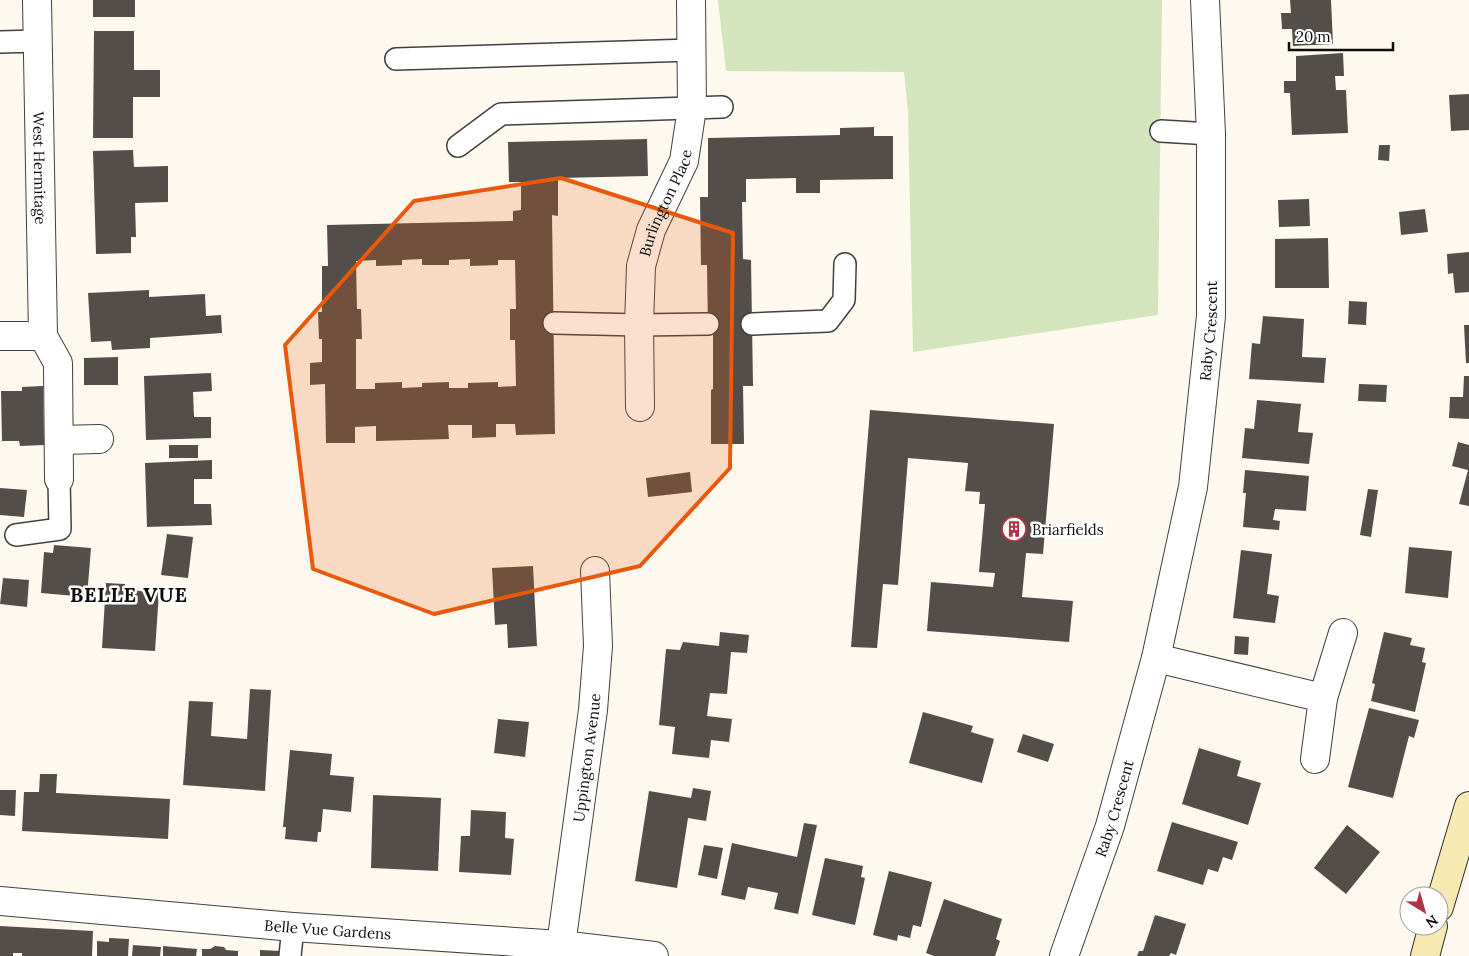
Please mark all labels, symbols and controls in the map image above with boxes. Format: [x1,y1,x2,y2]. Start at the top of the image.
scale bar [1289,20,1393,52]
text: 20 m [1296,27,1331,46]
street label: West Hermitage [29,111,51,225]
street label: Burlington Place [635,148,695,258]
street label: Raby Crescent [1195,281,1221,382]
building icon: Briarfields [1001,516,1027,542]
place label: Briarfields [1032,520,1104,539]
district label: BELLE VUE [70,582,188,607]
street label: Uppington Avenue [568,693,604,823]
street label: Raby Crescent [1090,757,1137,859]
north arrow [1399,886,1449,936]
text: N [1422,911,1442,932]
street label: Belle Vue Gardens [264,915,392,943]

